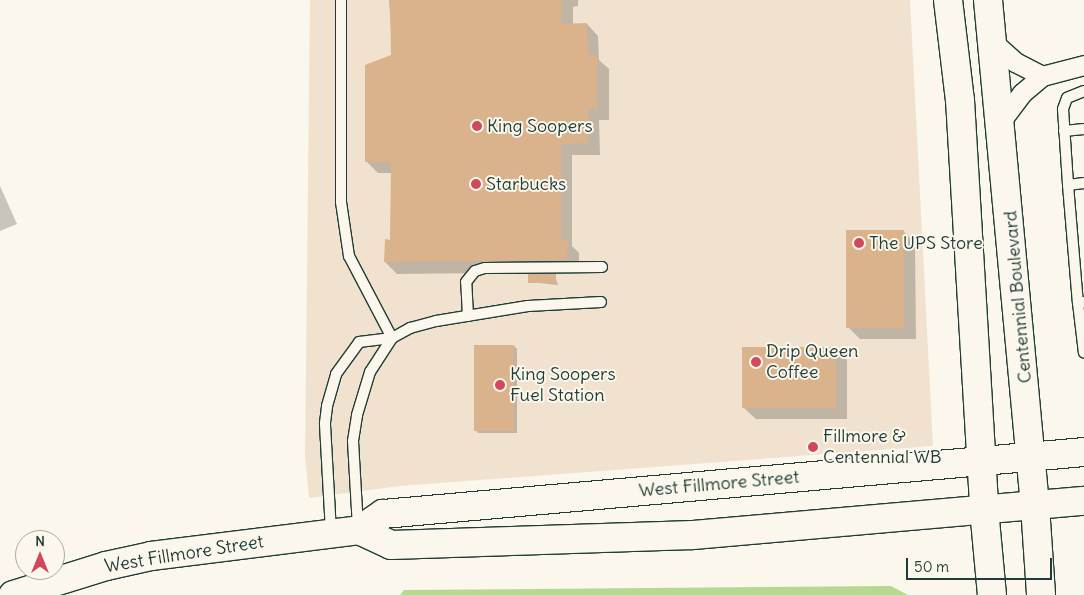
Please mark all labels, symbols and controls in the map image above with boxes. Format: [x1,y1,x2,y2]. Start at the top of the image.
place label: King Soopers [487,115,593,137]
marker: King Soopers [471,120,483,132]
place label: Starbucks [486,173,566,195]
marker: Starbucks [470,178,482,190]
street label: Centennial Boulevard [1000,210,1036,384]
place label: The UPS Store [869,232,983,254]
marker: The UPS Store [853,237,865,249]
place label: Drip Queen Coffee [766,341,859,384]
marker: Drip Queen Coffee [750,356,762,368]
place label: King Soopers Fuel Station [510,364,616,406]
marker: King Soopers Fuel Station [494,379,506,391]
place label: Fillmore & Centennial WB [823,426,942,468]
marker: Fillmore & Centennial WB [807,441,819,453]
street label: West Fillmore Street [638,466,800,502]
north arrow [15,530,65,580]
street label: West Fillmore Street [103,531,265,577]
text: N [35,532,45,550]
scale bar [909,548,1055,580]
text: 50 m [914,557,949,576]

